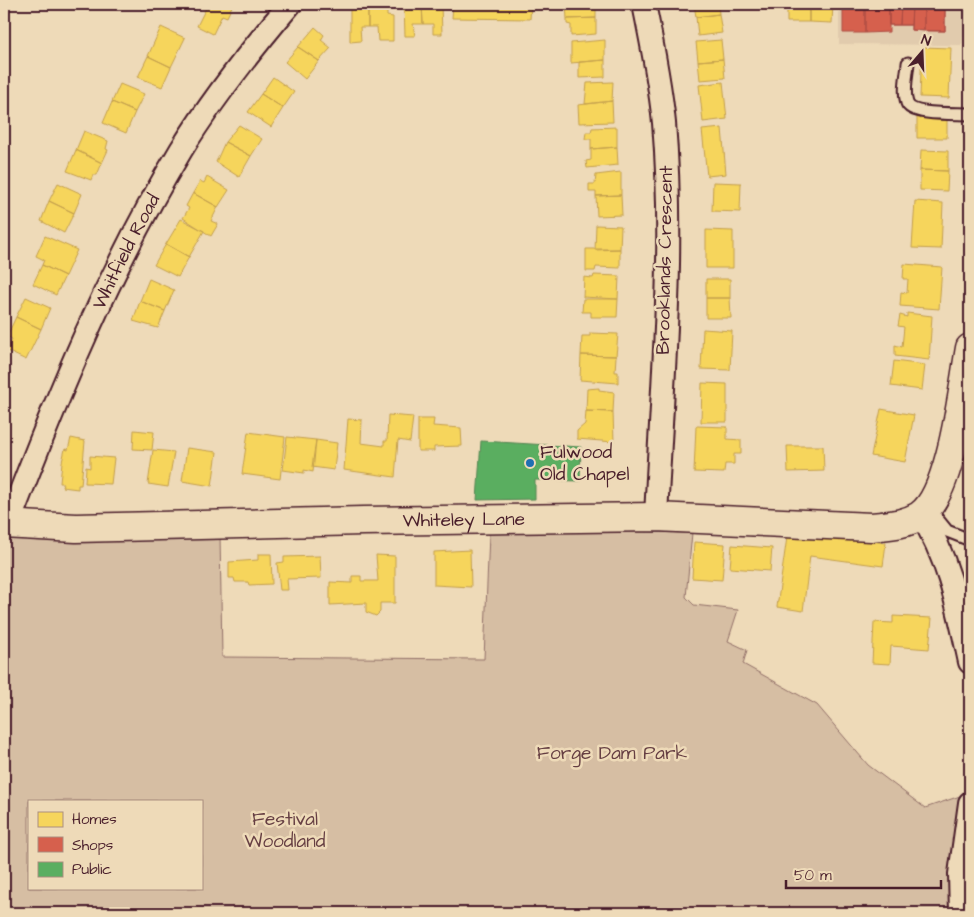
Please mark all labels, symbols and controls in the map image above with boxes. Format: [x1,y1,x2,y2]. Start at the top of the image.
north arrow [896,28,946,78]
text: N [918,30,934,52]
street label: Brooklands Crescent [650,165,680,355]
street label: Whitfield Road [86,189,167,314]
place label: Fulwood Old Chapel [540,439,629,488]
marker: Fulwood Old Chapel [524,457,536,469]
street label: Whiteley Lane [403,505,525,534]
park label: Forge Dam Park [537,740,687,768]
legend [28,800,202,890]
park label: Festival Woodland [245,806,326,855]
text: Homes [72,809,117,830]
text: Shops [72,835,114,856]
scale bar [786,857,942,889]
text: Public [72,859,112,880]
text: 50 m [794,865,832,886]

